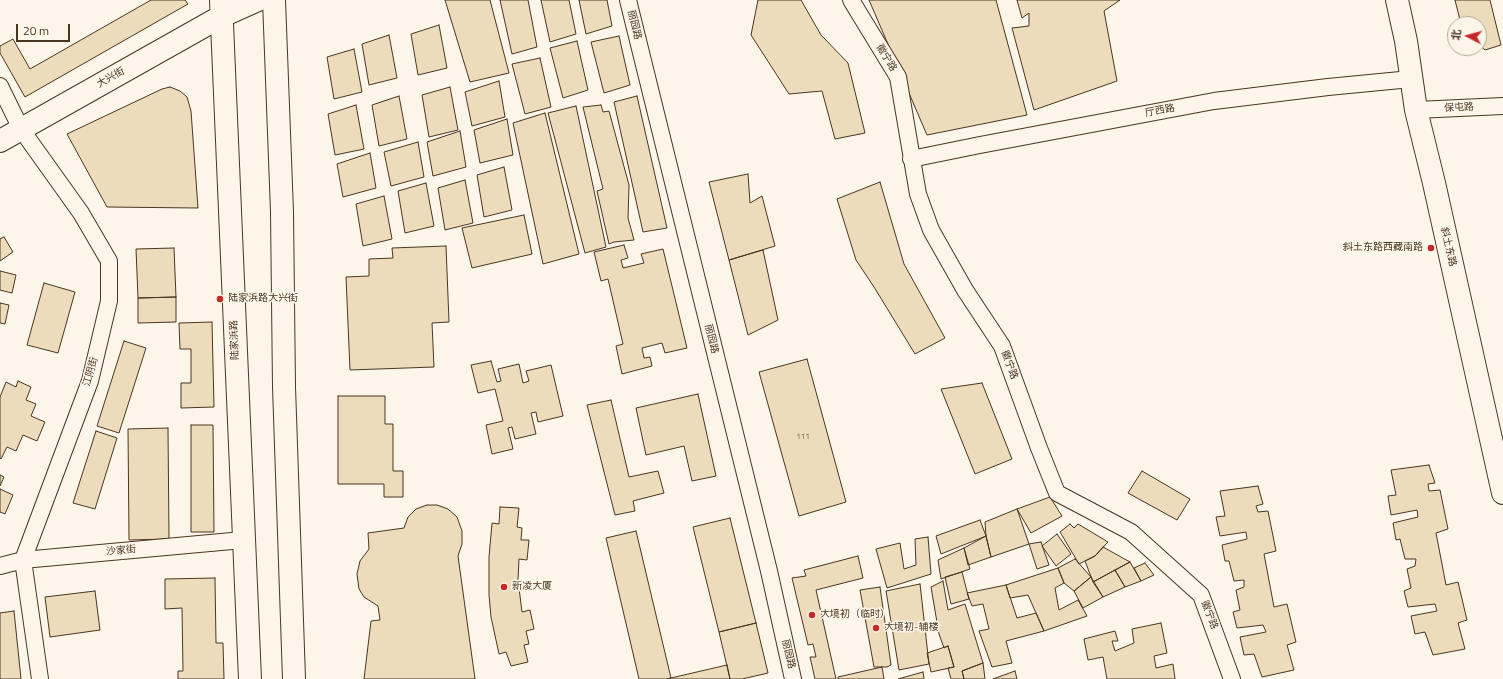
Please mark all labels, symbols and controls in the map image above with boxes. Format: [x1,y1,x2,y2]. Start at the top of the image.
street label: 丽园路 [625,9,643,41]
scale bar [18,16,72,42]
north arrow [1447,16,1487,56]
text: 20 m [23,21,49,40]
text: 北 [1448,29,1465,41]
street label: 徽宁路 [873,42,899,74]
street label: 大兴街 [95,65,127,91]
street label: 保屯路 [1444,101,1474,115]
street label: 厅西路 [1144,102,1176,120]
street label: 斜土东路 [1438,226,1458,268]
place label: 斜土东路西藏南路 [1343,242,1423,254]
marker: 斜土东路西藏南路 [1426,243,1436,253]
place label: 陆家浜路大兴街 [228,293,298,305]
marker: 陆家浜路大兴街 [215,294,225,304]
street label: 陆家浜路 [228,320,242,360]
street label: 丽园路 [702,323,720,355]
street label: 徽宁路 [998,349,1020,381]
street label: 江阴街 [81,356,101,388]
house number: 111 [796,432,810,442]
street label: 沙家街 [106,544,136,558]
place label: 新凌大厦 [512,581,552,593]
marker: 新凌大厦 [499,582,509,592]
street label: 徽宁路 [1198,599,1220,631]
place label: 大境初（临时） [820,609,890,621]
marker: 大境初（临时） [807,610,817,620]
place label: 大境初-辅楼 [884,622,938,634]
marker: 大境初-辅楼 [871,623,881,633]
street label: 丽园路 [779,638,797,670]

